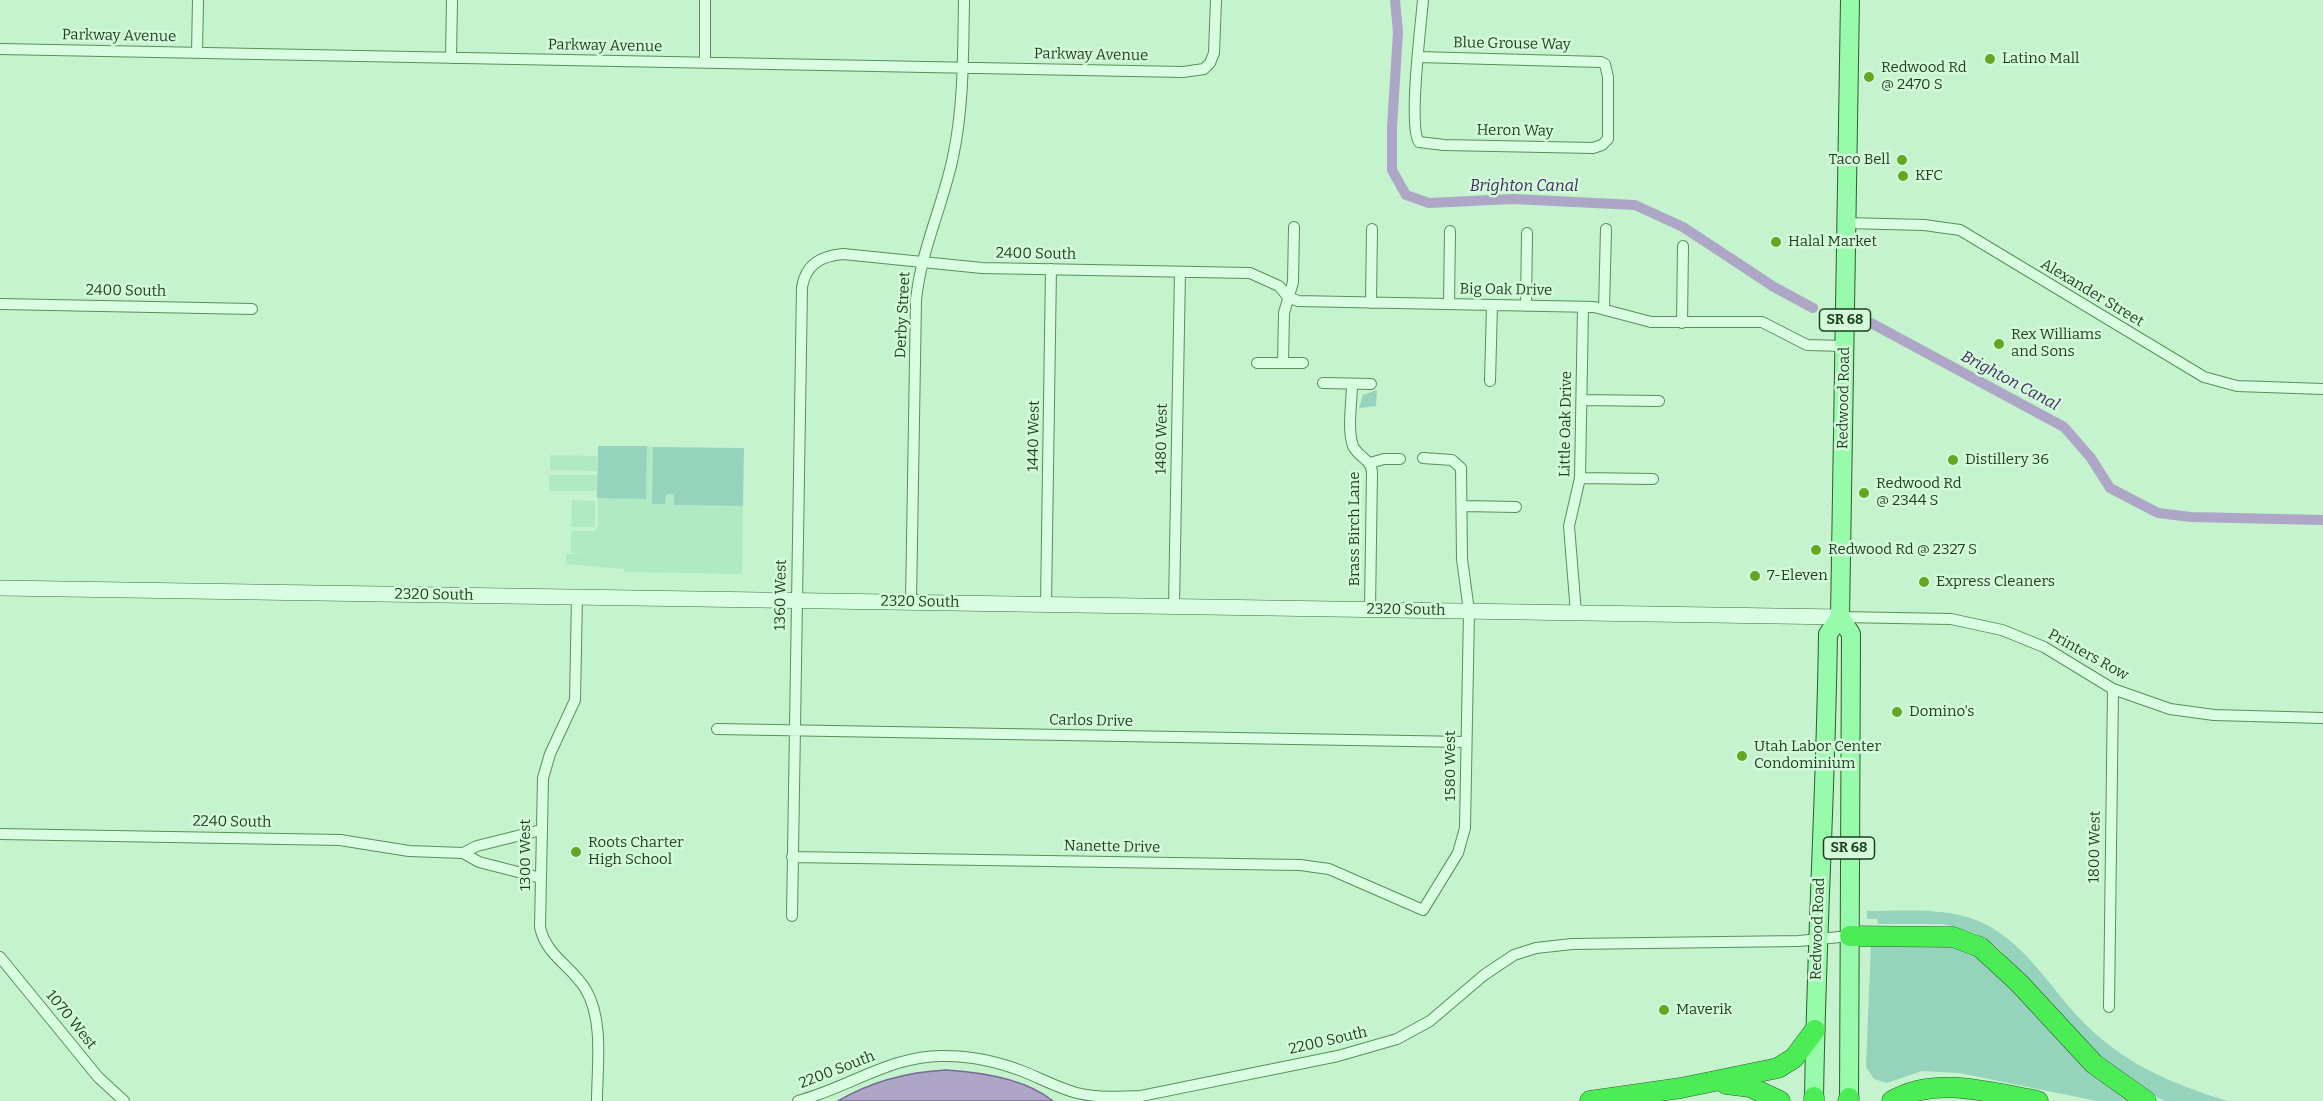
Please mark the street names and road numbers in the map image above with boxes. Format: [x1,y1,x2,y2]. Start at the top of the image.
street label: Parkway Avenue [62,26,176,46]
street label: Blue Grouse Way [1453,34,1571,54]
street label: Parkway Avenue [548,36,662,56]
street label: Parkway Avenue [1034,45,1148,65]
street label: Heron Way [1476,121,1554,141]
street label: 2400 South [996,244,1076,264]
street label: Alexander Street [2037,255,2147,331]
street label: Derby Street [892,271,914,359]
street label: Big Oak Drive [1459,280,1553,300]
street label: 2400 South [86,281,166,301]
road number: SR 68 [1820,309,1870,331]
street label: Redwood Road [1834,347,1854,449]
street label: Little Oak Drive [1556,371,1576,477]
street label: 1440 West [1024,400,1044,472]
street label: 1480 West [1152,403,1172,475]
street label: Brass Birch Lane [1346,472,1364,586]
street label: 1360 West [771,559,791,631]
street label: 2320 South [394,585,474,605]
street label: 2320 South [880,592,960,612]
street label: 2320 South [1366,600,1446,620]
street label: Printers Row [2045,626,2131,684]
street label: Carlos Drive [1049,711,1133,731]
street label: 1580 West [1442,731,1460,801]
street label: 1800 West [2085,811,2105,883]
street label: 2240 South [192,812,272,832]
street label: 1300 West [517,819,535,891]
street label: Nanette Drive [1064,837,1160,857]
road number: SR 68 [1824,837,1874,859]
street label: Redwood Road [1807,877,1829,981]
street label: 1070 West [42,987,100,1053]
street label: 2200 South [1287,1023,1369,1059]
street label: 2200 South [796,1047,878,1093]

